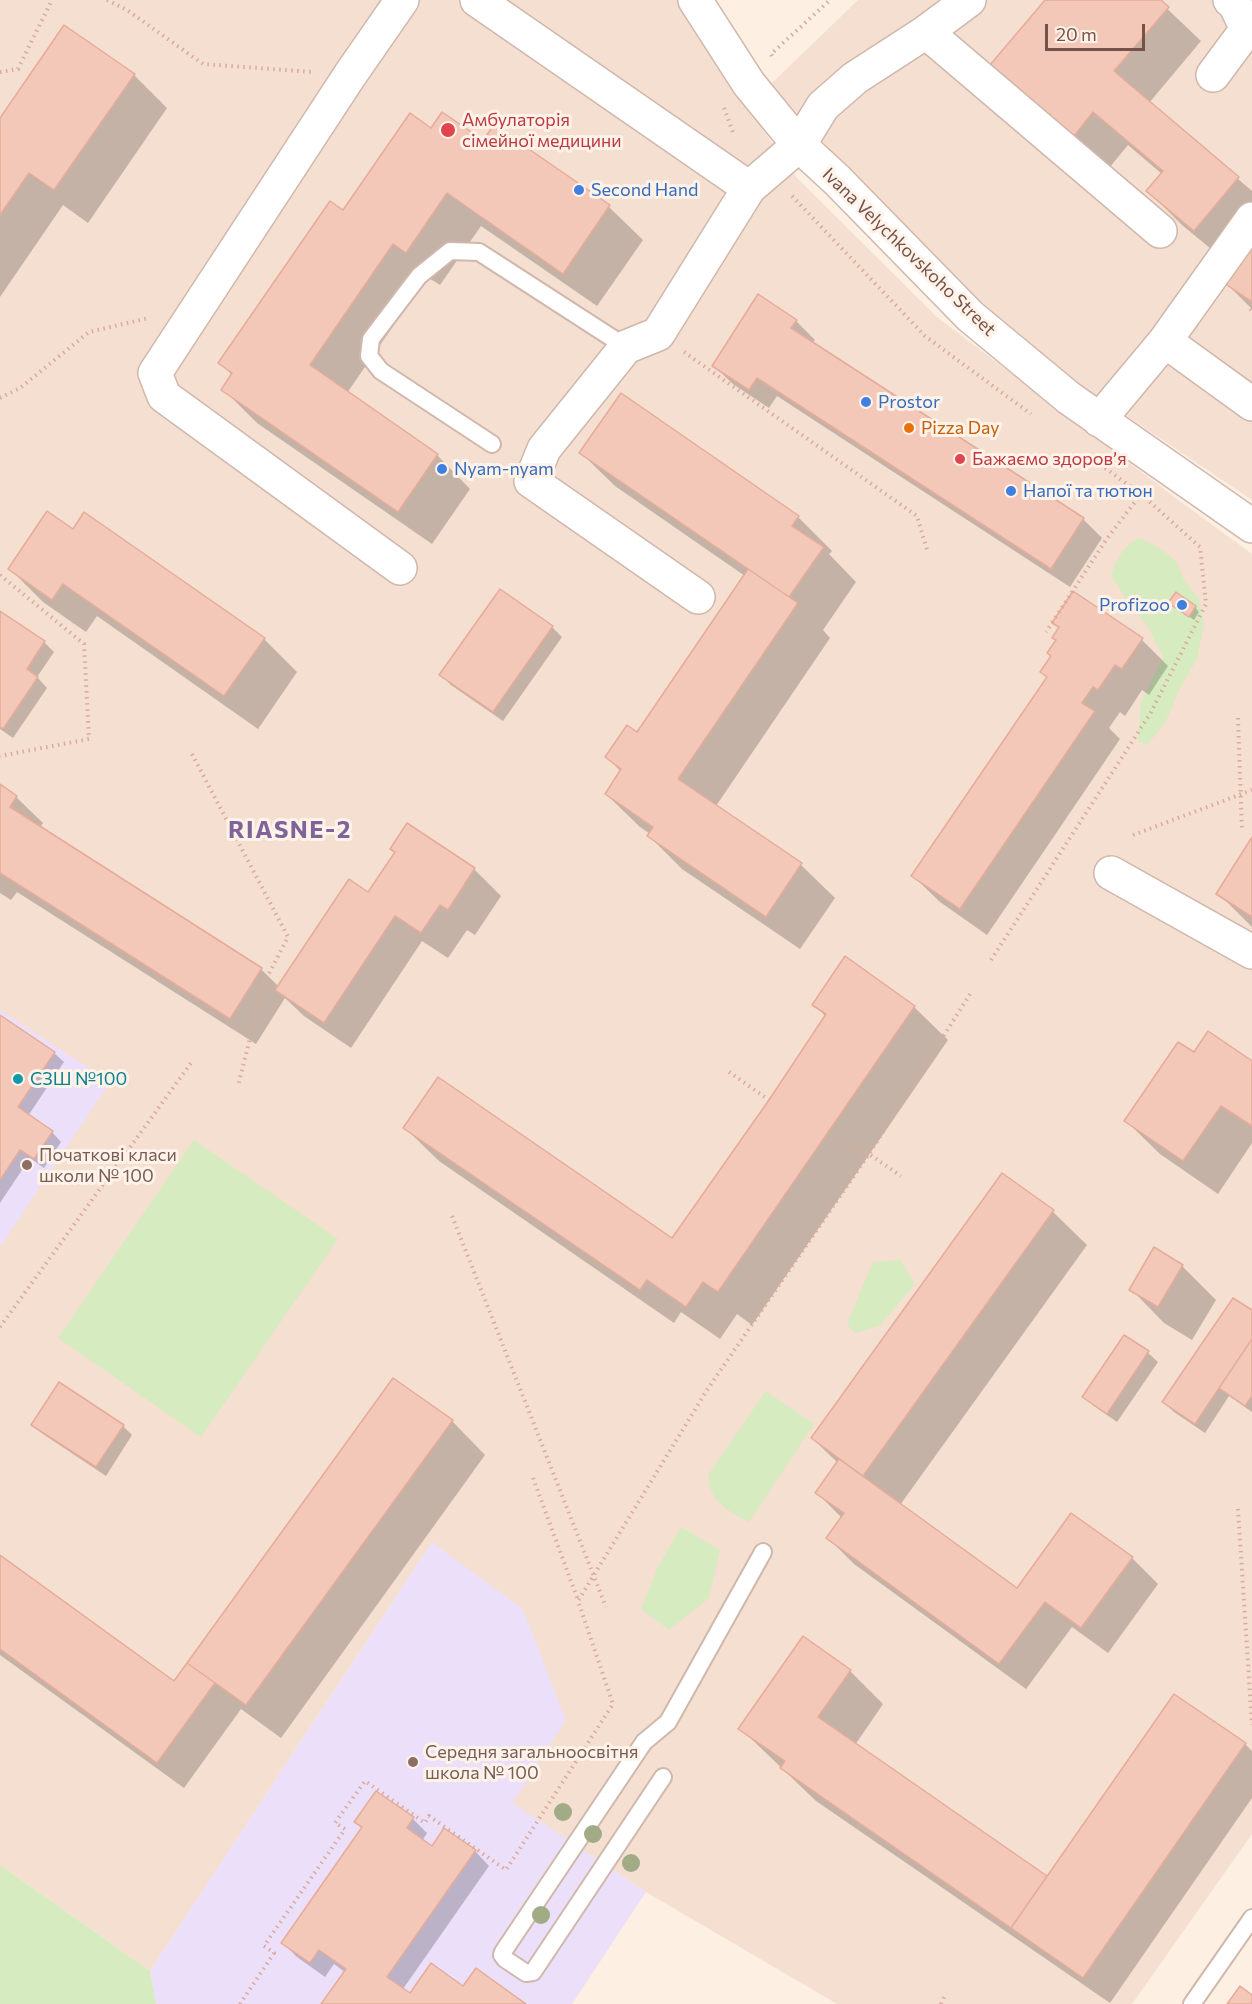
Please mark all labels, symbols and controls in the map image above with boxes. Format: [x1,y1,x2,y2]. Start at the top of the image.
scale bar [1048,12,1148,50]
text: 20 m [1056,23,1097,45]
place label: Амбулаторія сімейної медицини [462,109,622,152]
marker: Амбулаторія сімейної медицини [439,121,457,139]
street label: Ivana Velychkovskoho Street [818,163,1000,341]
place label: Second Hand [591,179,698,201]
marker: Second Hand [572,183,586,197]
place label: Prostor [878,391,940,413]
marker: Prostor [859,395,873,409]
place label: Pizza Day [921,417,999,439]
marker: Pizza Day [902,421,916,435]
place label: Бажаємо здоровʼя [972,448,1127,470]
marker: Бажаємо здоровʼя [953,452,967,466]
place label: Nyam-nyam [454,458,554,480]
marker: Nyam-nyam [435,462,449,476]
place label: Напої та тютюн [1023,480,1153,502]
marker: Напої та тютюн [1004,484,1018,498]
place label: Profizoo [1099,594,1170,616]
marker: Profizoo [1175,598,1189,612]
district label: RIASNE-2 [228,816,352,844]
place label: СЗШ №100 [30,1068,127,1090]
marker: СЗШ №100 [11,1072,25,1086]
place label: Початкові класи школи № 100 [39,1144,177,1186]
marker: Початкові класи школи № 100 [20,1158,34,1172]
place label: Середня загальноосвітня школа № 100 [425,1741,638,1784]
marker: Середня загальноосвітня школа № 100 [406,1755,420,1769]

